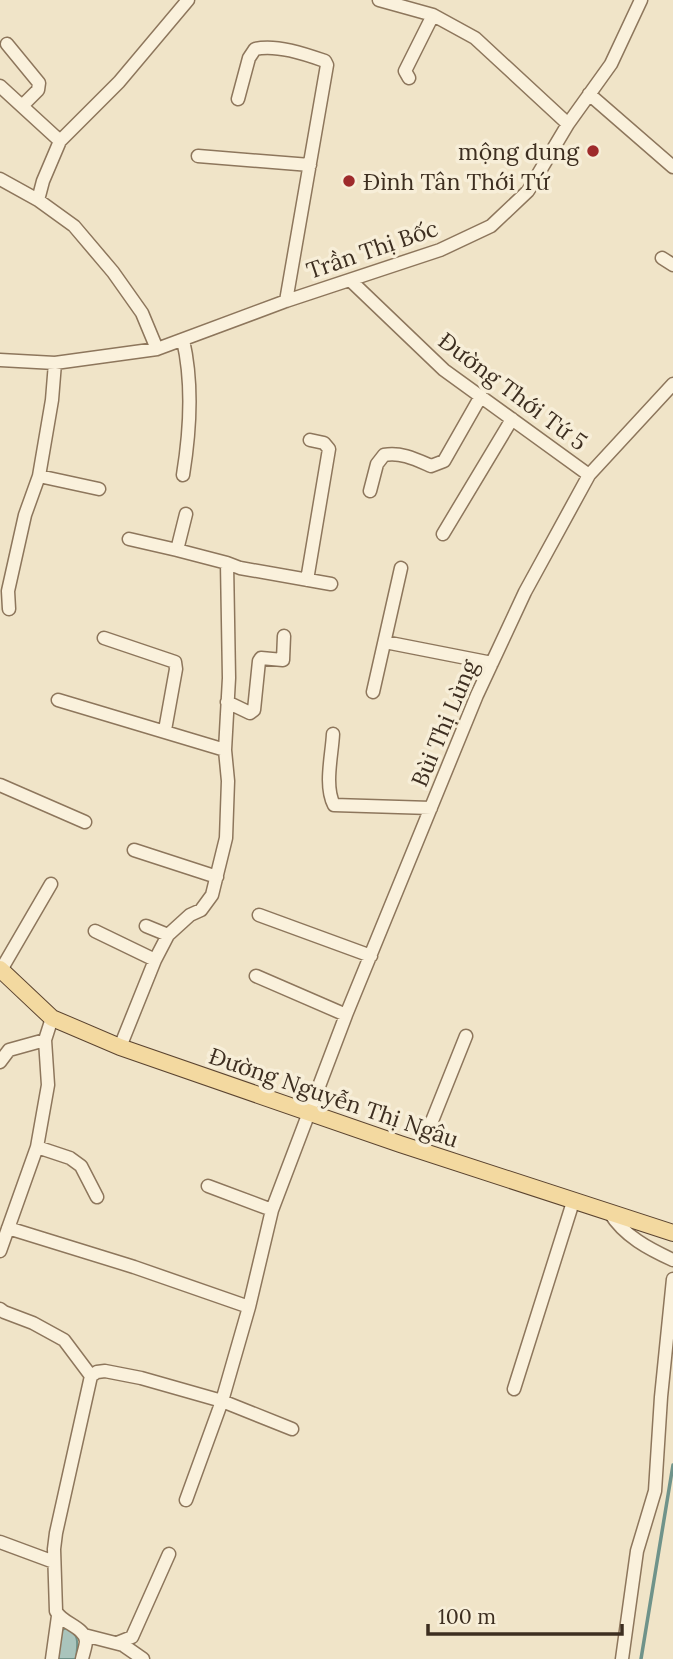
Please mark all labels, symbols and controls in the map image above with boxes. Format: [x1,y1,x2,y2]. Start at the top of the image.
place label: mộng dung [458,137,580,166]
marker: mộng dung [585,143,601,159]
place label: Đình Tân Thới Tứ [363,167,551,196]
marker: Đình Tân Thới Tứ [341,173,357,189]
street label: Trần Thị Bốc [302,213,442,285]
street label: Đường Thới Tứ 5 [433,326,593,456]
street label: Bùi Thị Lùng [404,654,484,791]
street label: Đường Nguyễn Thị Ngâu [205,1041,463,1153]
scale bar [428,1592,622,1636]
text: 100 m [438,1603,496,1630]

